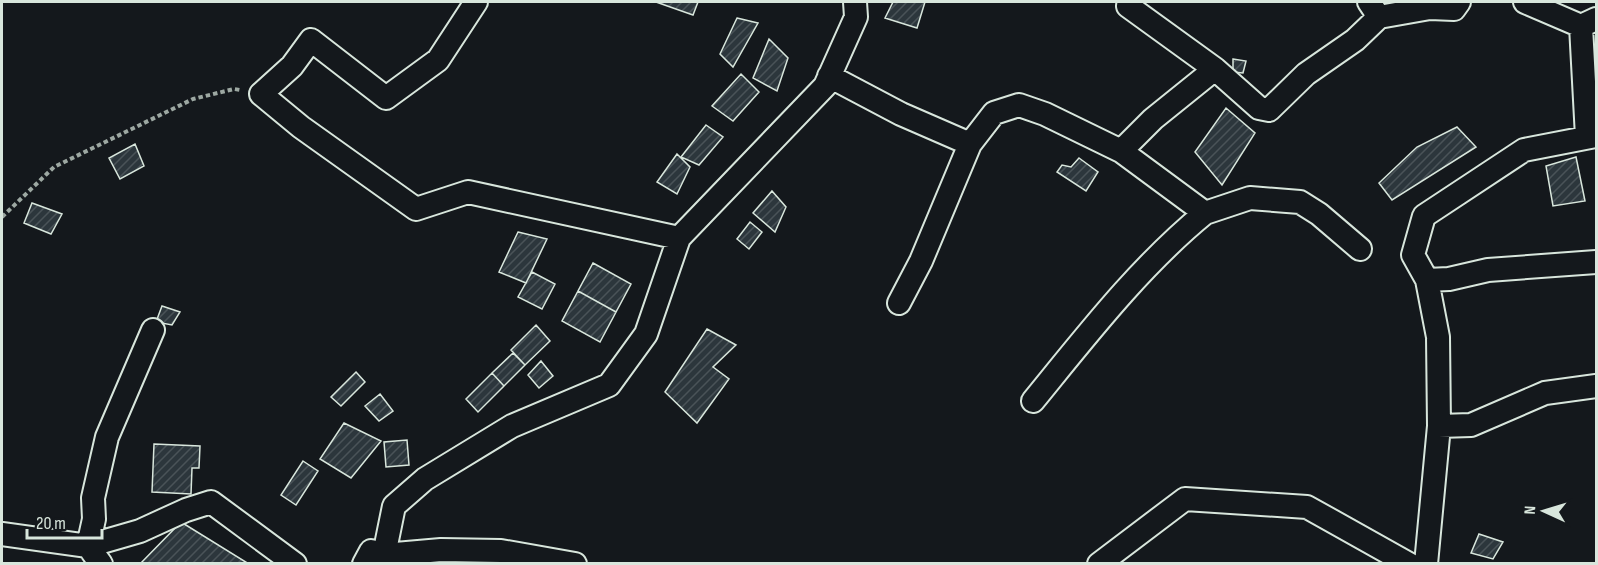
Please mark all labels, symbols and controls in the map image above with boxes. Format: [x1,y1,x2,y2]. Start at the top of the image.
north arrow [1514,481,1574,541]
scale bar [27,502,102,540]
text: N [1521,505,1540,515]
text: 20 m [36,513,66,534]

